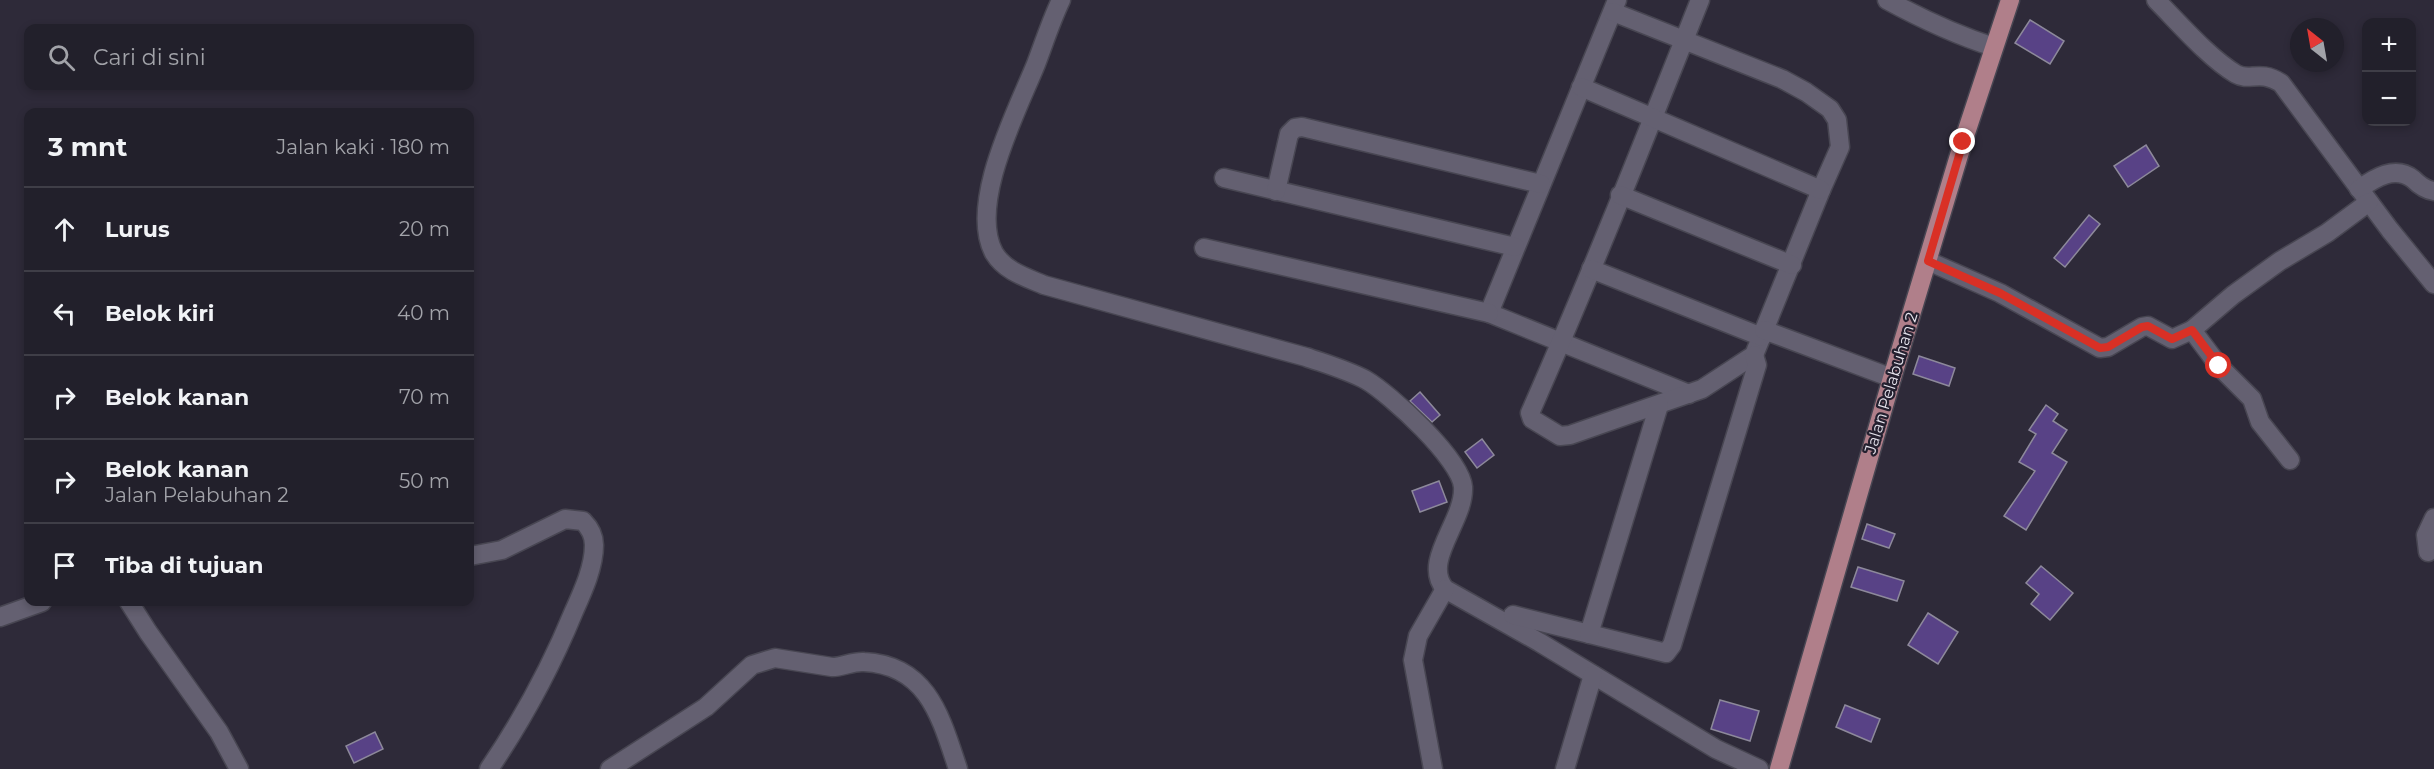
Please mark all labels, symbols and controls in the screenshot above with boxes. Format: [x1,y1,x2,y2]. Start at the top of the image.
north arrow [2290,18,2344,72]
map controls [2362,18,2416,126]
button: + [2362,18,2416,72]
search box [24,24,474,90]
icon: search [45,41,78,74]
text: Cari di sini [93,44,206,71]
button: − [2362,72,2416,126]
route end [1949,128,1975,154]
text: 3 mnt [48,131,127,163]
text: Jalan kaki · 180 m [276,135,450,159]
icon: ahead [48,213,81,246]
text: Lurus [105,216,170,243]
text: 20 m [399,217,450,241]
icon: left [48,297,81,330]
text: Belok kiri [105,300,214,327]
text: 40 m [397,301,450,325]
street label: Jalan Pelabuhan 2 [1860,310,1922,457]
route start [2205,352,2231,378]
icon: right [48,381,81,414]
text: Belok kanan [105,384,249,411]
text: 70 m [399,385,450,409]
text: Belok kanan [105,456,249,483]
icon: right [48,465,81,498]
text: 50 m [399,469,450,493]
text: Jalan Pelabuhan 2 [105,483,289,507]
icon: arrive [48,549,81,582]
text: Tiba di tujuan [105,552,263,579]

